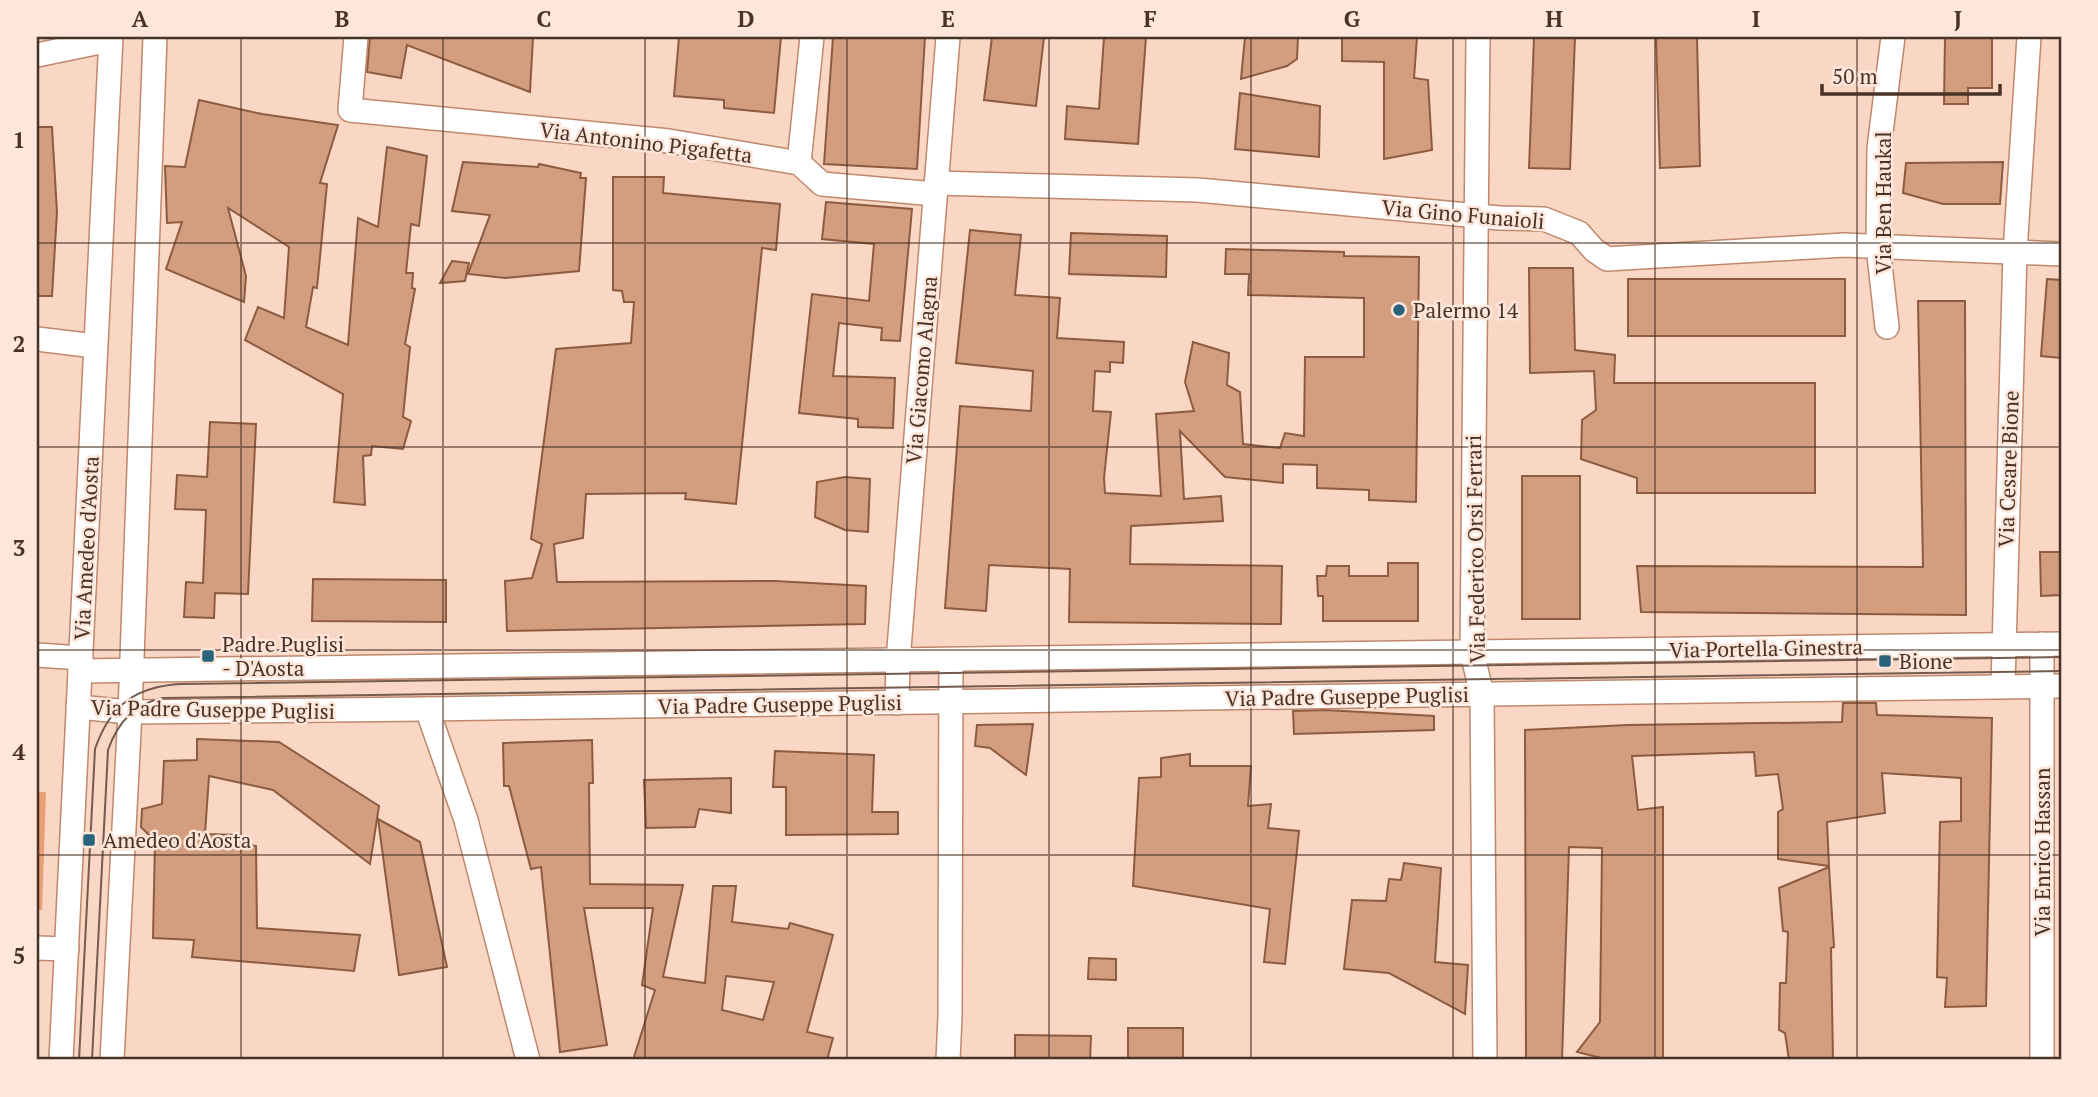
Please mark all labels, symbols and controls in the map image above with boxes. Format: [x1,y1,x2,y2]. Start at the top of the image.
text: A [132,3,149,34]
text: B [335,3,350,34]
text: C [537,3,552,34]
text: D [738,3,755,34]
text: E [941,3,955,34]
text: F [1143,3,1157,34]
text: G [1344,3,1361,34]
text: H [1545,3,1563,34]
text: I [1752,3,1760,34]
text: J [1954,3,1962,34]
scale bar [1822,52,2000,96]
text: 50 m [1832,62,1878,90]
street label: Via Antonino Pigafetta [538,115,754,169]
text: 1 [13,124,26,155]
street label: Via Ben Haukal [1869,131,1897,275]
street label: Via Gino Funaioli [1380,193,1546,235]
street label: Via Giacomo Alagna [899,274,943,465]
place label: Palermo 14 [1413,296,1519,324]
marker: Palermo 14 [1391,302,1407,318]
text: 2 [13,328,26,359]
street label: Via Cesare Bione [1991,390,2025,548]
street label: Via Federico Orsi Ferrari [1459,435,1491,663]
street label: Via Amedeo d'Aosta [67,455,105,641]
text: 3 [13,532,26,563]
place label: Padre Puglisi - D'Aosta [222,630,344,682]
street label: Via Portella Ginestra [1669,632,1864,664]
place label: Bione [1899,647,1953,675]
marker: Padre Puglisi - D'Aosta [200,648,216,664]
marker: Bione [1877,653,1893,669]
street label: Via Padre Guseppe Puglisi [1225,680,1469,712]
street label: Via Padre Guseppe Puglisi [658,688,902,720]
street label: Via Padre Guseppe Puglisi [91,693,335,725]
text: 4 [13,736,26,767]
street label: Via Enrico Hassan [2028,767,2056,936]
place label: Amedeo d'Aosta [103,826,252,854]
marker: Amedeo d'Aosta [81,832,97,848]
text: 5 [13,940,26,971]

